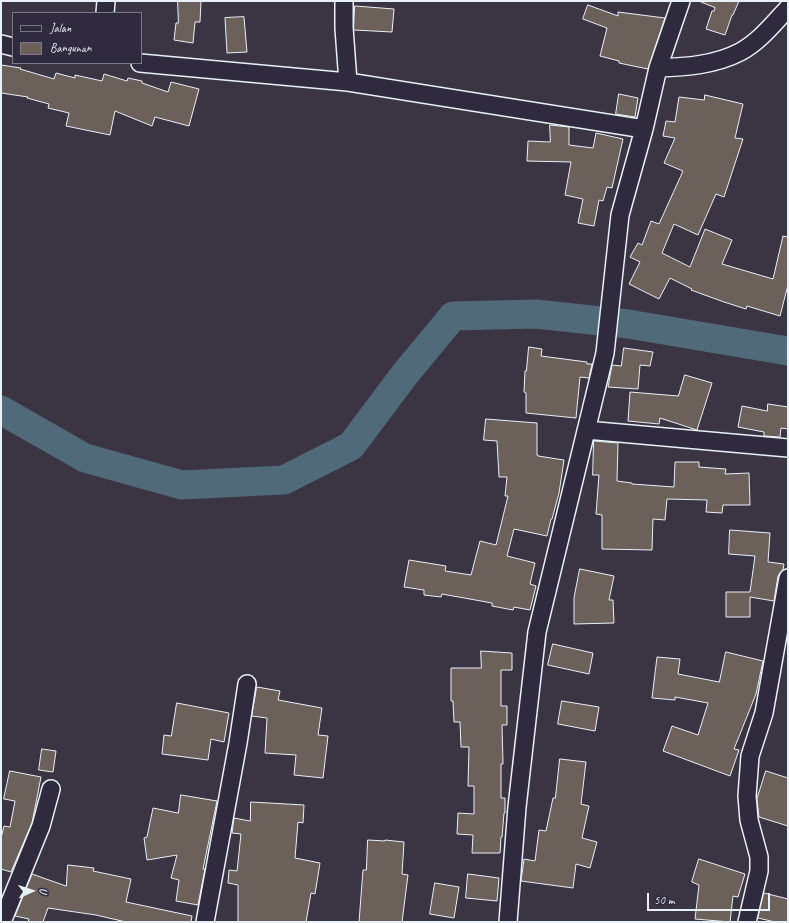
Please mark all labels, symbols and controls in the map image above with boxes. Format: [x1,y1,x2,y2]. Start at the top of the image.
legend [12,12,142,64]
text: Jalan [50,20,71,36]
text: Bangunan [50,40,91,56]
north arrow [12,871,52,911]
scale bar [649,885,772,911]
text: U [37,887,51,893]
text: 50 m [654,892,674,908]

